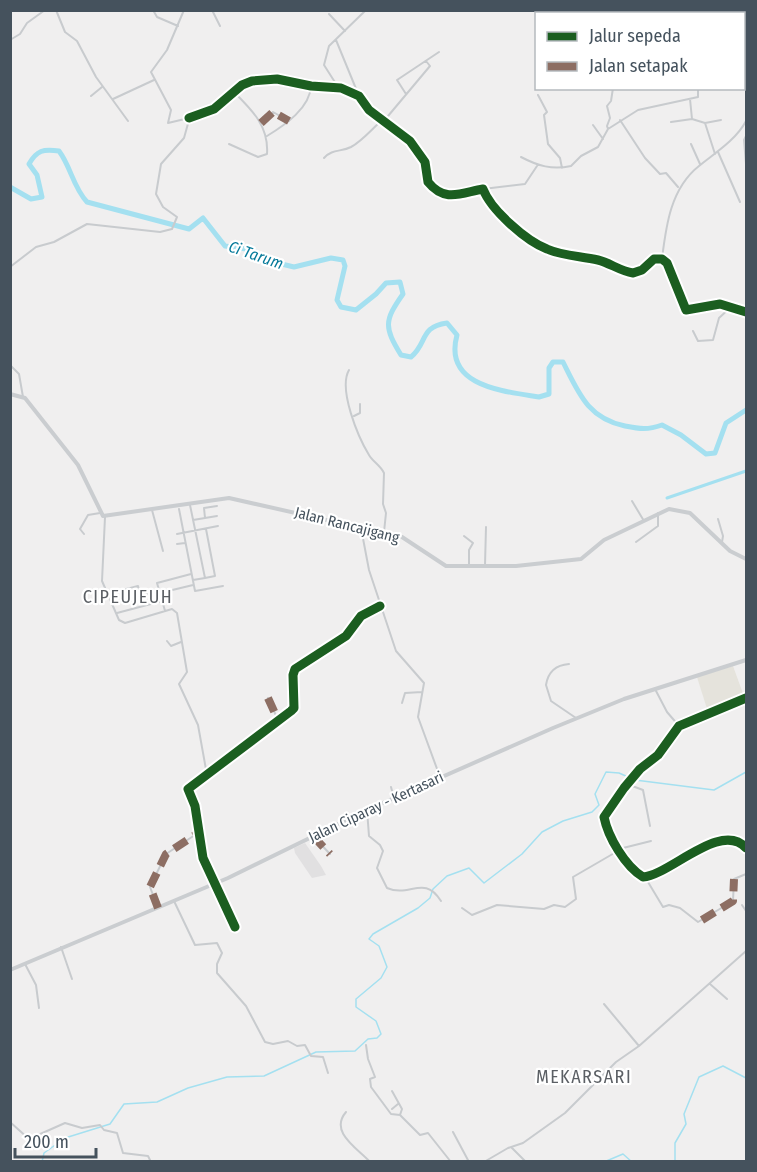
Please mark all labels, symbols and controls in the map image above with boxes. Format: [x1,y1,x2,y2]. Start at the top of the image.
legend [535,12,745,90]
text: Jalur sepeda [589,25,681,47]
text: Jalan setapak [589,55,688,77]
water label: Ci Tarum [226,237,286,273]
street label: Jalan Rancajigang [293,503,401,547]
district label: CIPEUJEUH [83,586,173,608]
street label: Jalan Ciparay - Kertasari [306,768,446,846]
district label: MEKARSARI [536,1066,632,1088]
scale bar [15,1121,96,1159]
text: 200 m [24,1131,69,1153]

